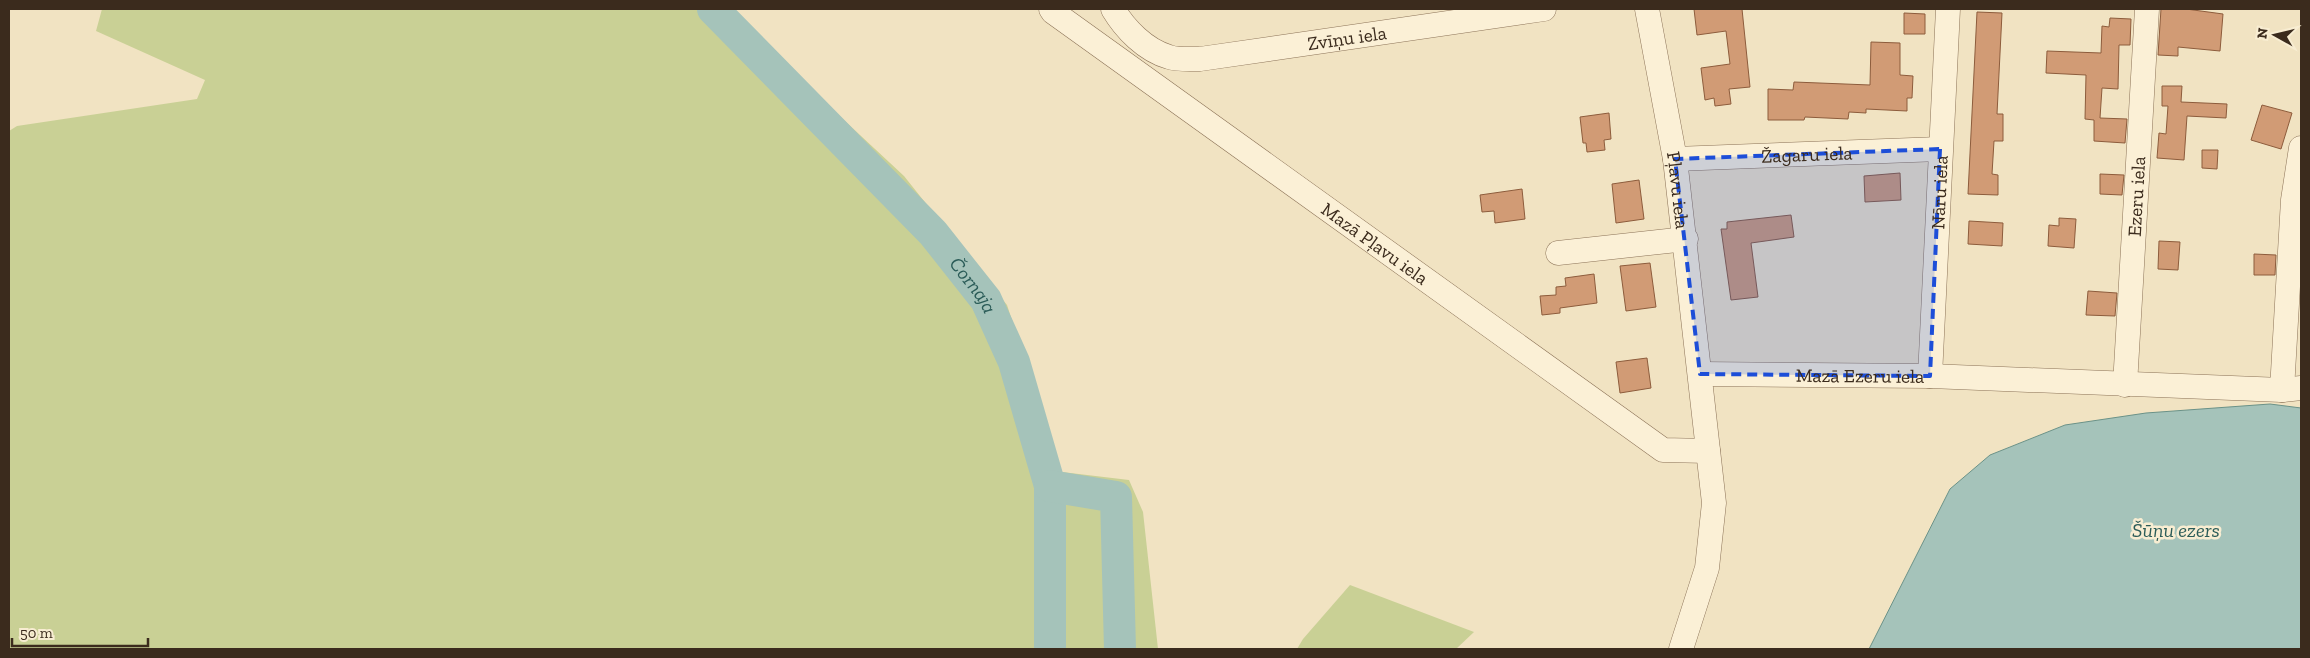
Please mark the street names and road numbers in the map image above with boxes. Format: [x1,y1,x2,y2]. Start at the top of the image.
street label: Zvīņu iela [1306,21,1388,55]
street label: Žagaru iela [1761,141,1853,167]
street label: Pļavu iela [1662,149,1694,230]
street label: Nāru iela [1926,155,1952,230]
street label: Ezeru iela [2122,155,2150,237]
street label: Mazā Pļavu iela [1317,197,1433,289]
street label: Mazā Ezeru iela [1796,363,1924,387]

